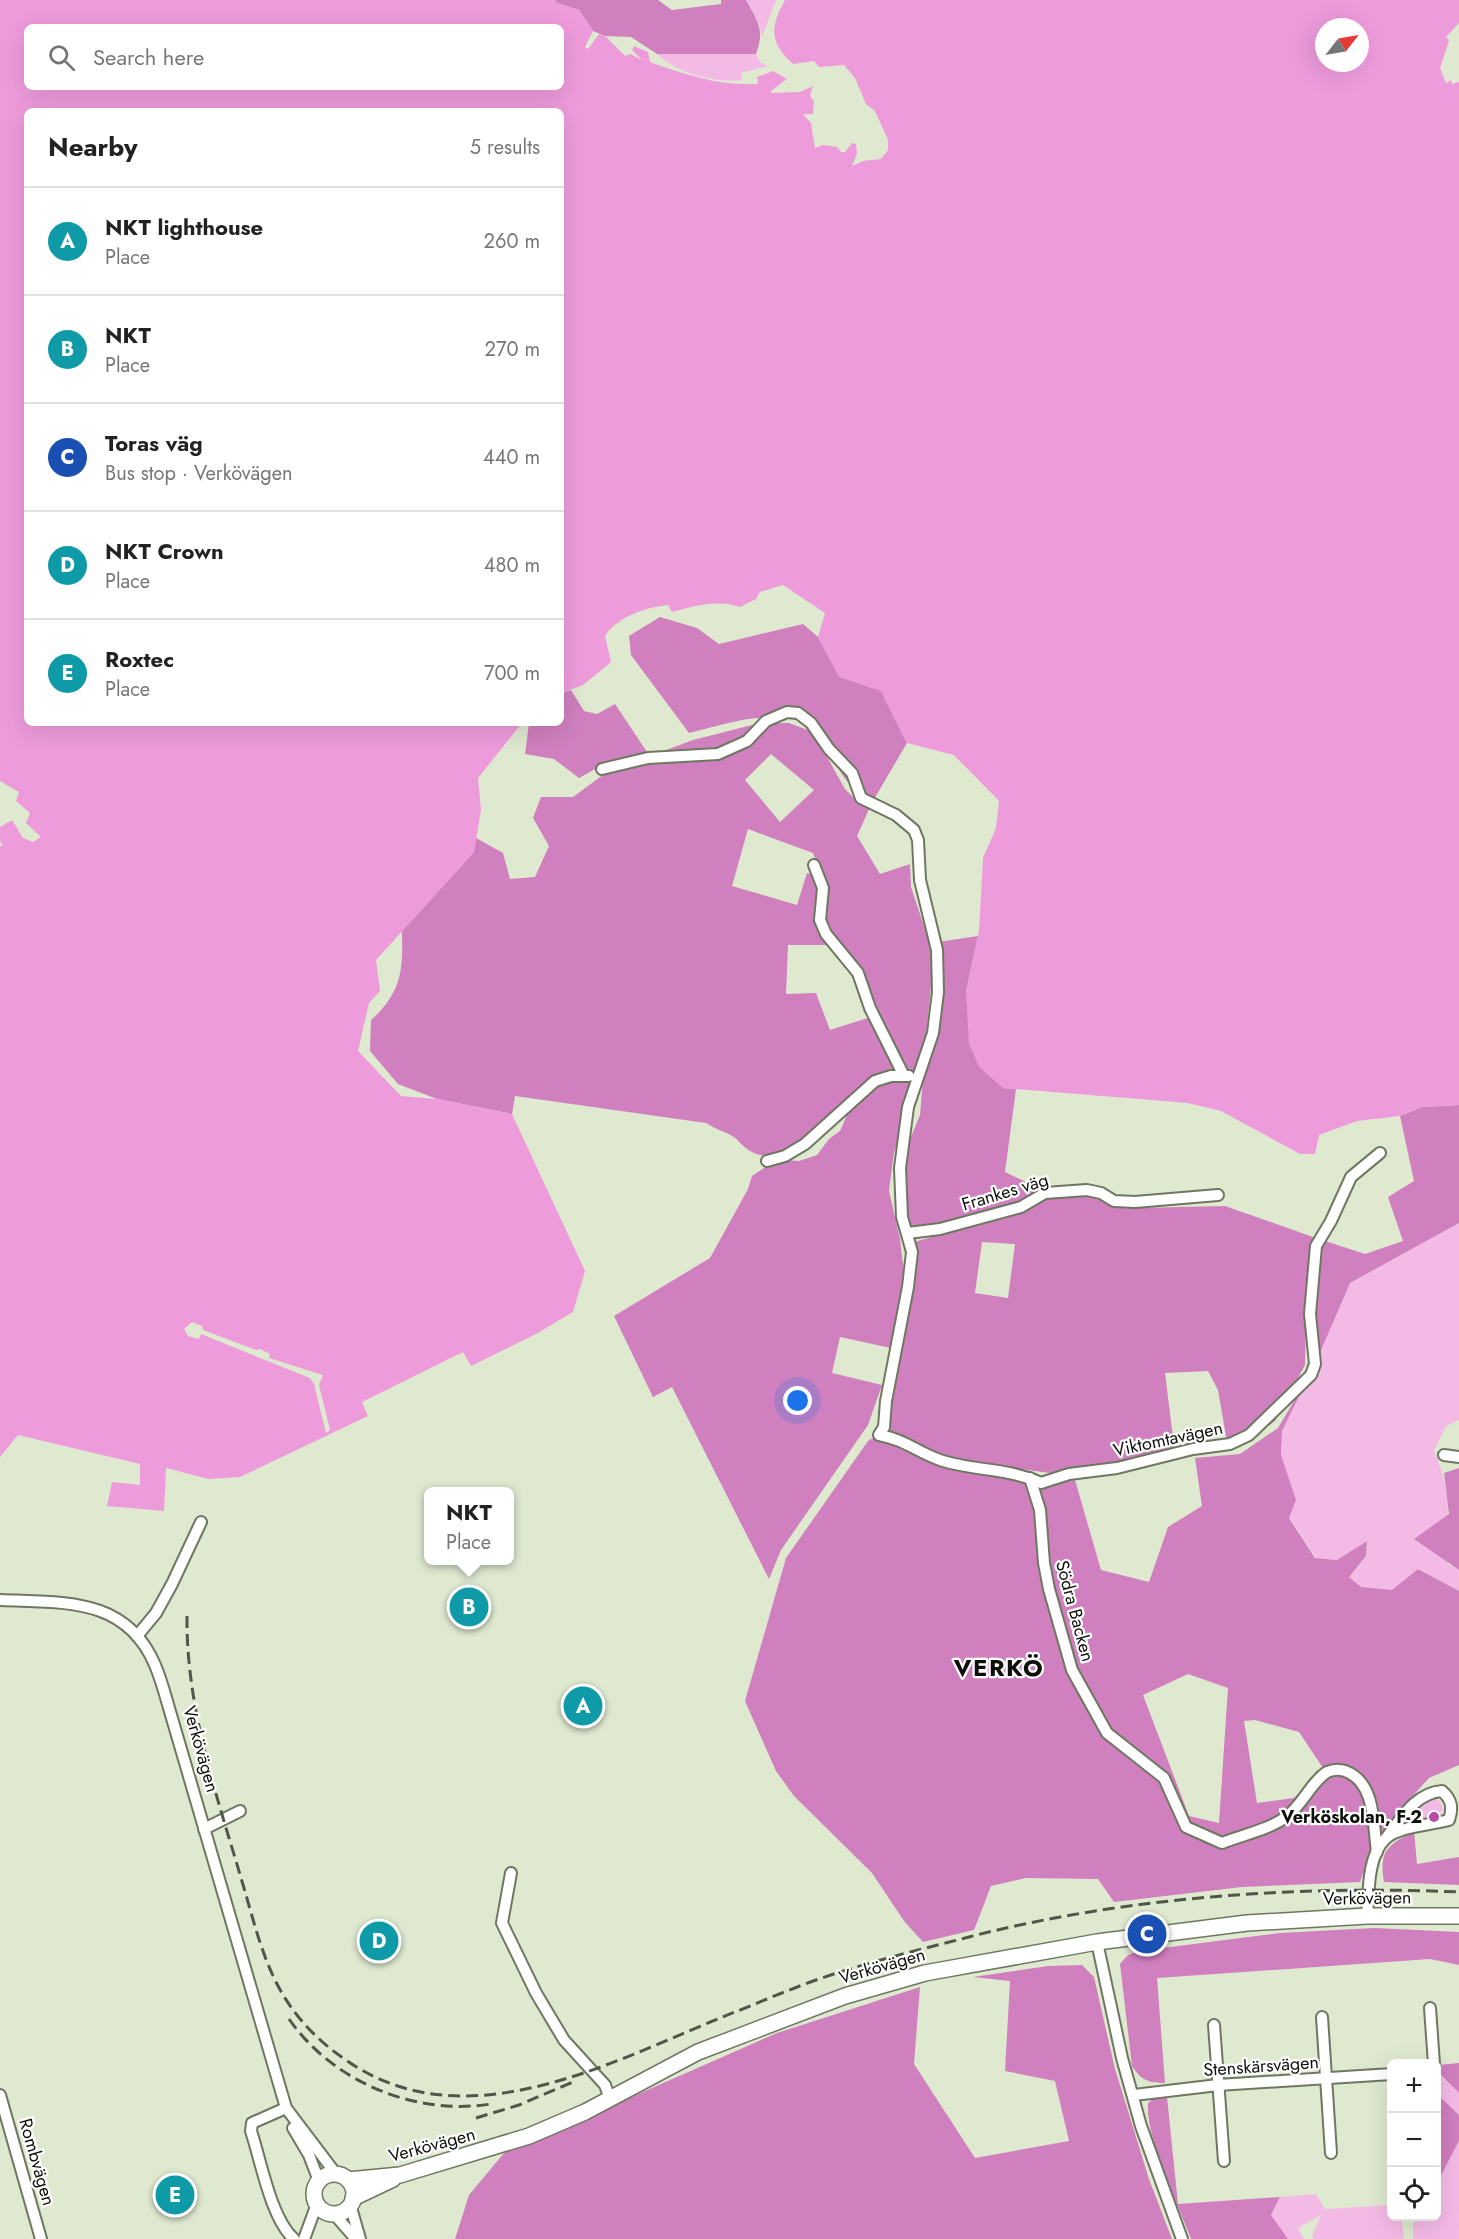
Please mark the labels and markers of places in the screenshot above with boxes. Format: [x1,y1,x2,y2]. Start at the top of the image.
pin: B [450,1584,488,1630]
pin: A [564,1684,602,1728]
place label: Verköskolan, F-2 [1280,1804,1422,1830]
marker: Verköskolan, F-2 [1427,1810,1441,1824]
pin: C [1128,1912,1166,1956]
pin: D [360,1918,398,1964]
pin: E [156,2172,195,2218]

